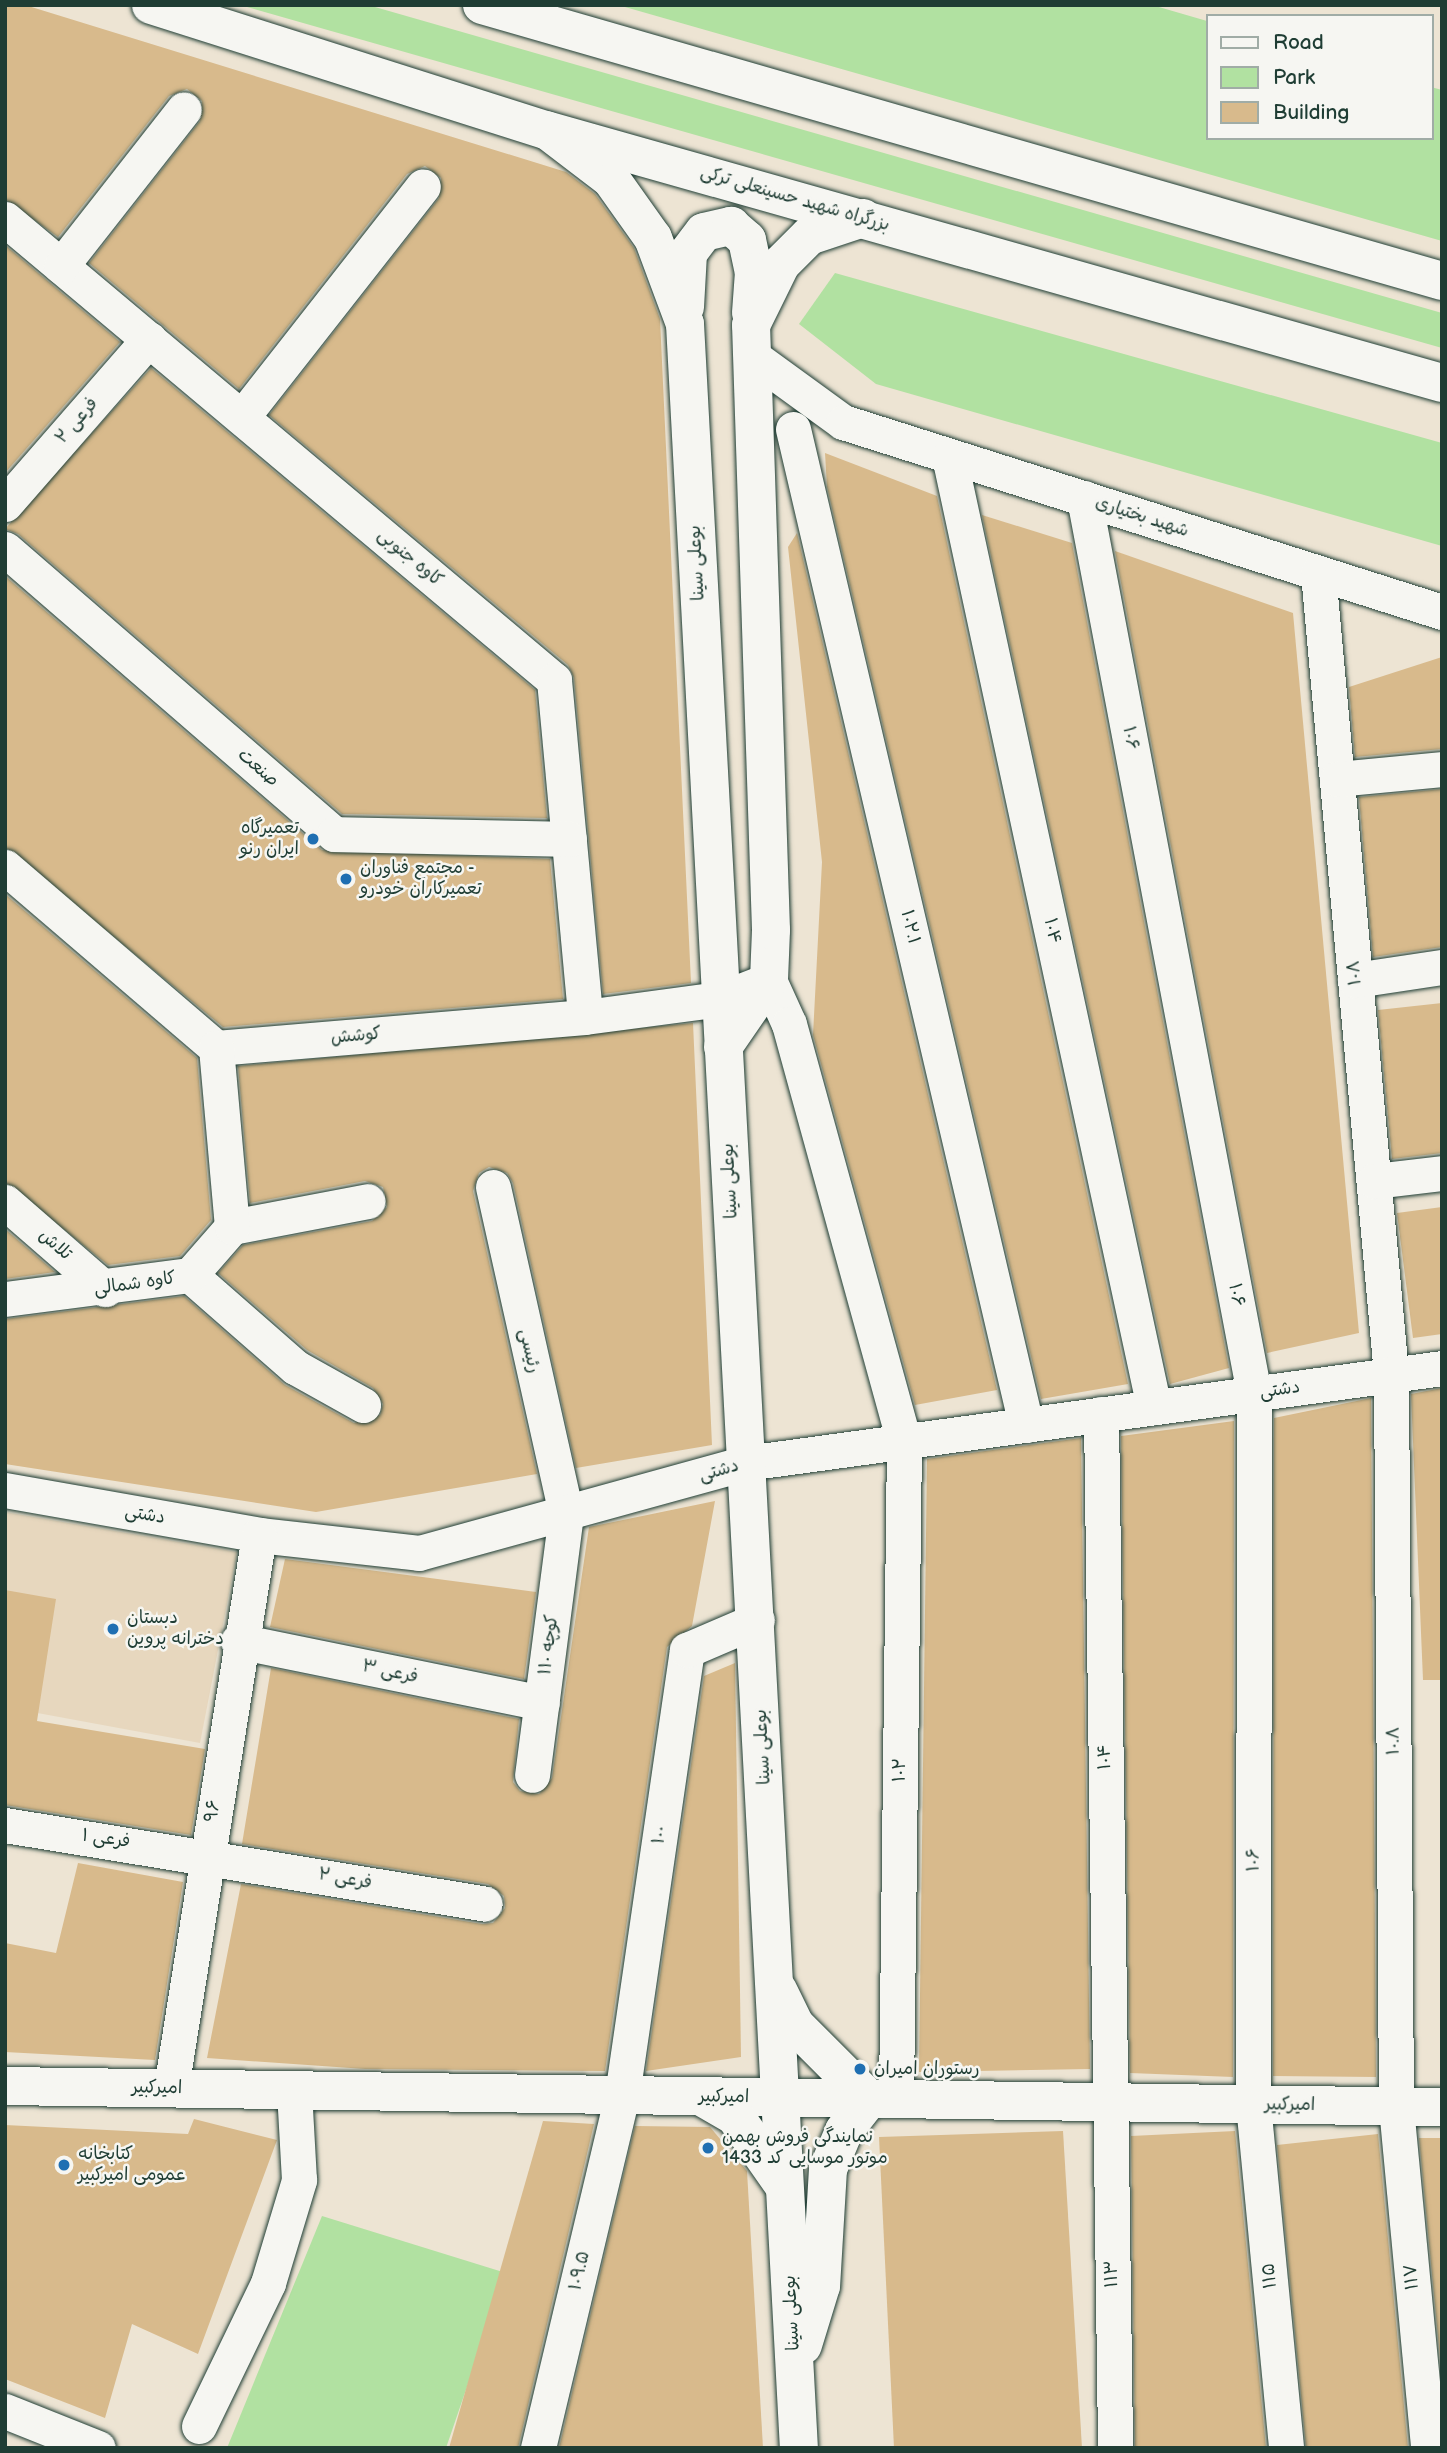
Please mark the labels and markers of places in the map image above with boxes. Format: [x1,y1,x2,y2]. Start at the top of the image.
place label: تعمیرگاه ایران رنو [240,818,299,860]
marker: تعمیرگاه ایران رنو [305,831,321,847]
place label: مجتمع فناوران - تعمیرکاران خودرو [360,858,482,900]
marker: مجتمع فناوران - تعمیرکاران خودرو [338,871,354,887]
place label: دبستان دخترانه پروین [127,1608,224,1650]
marker: دبستان دخترانه پروین [105,1621,121,1637]
place label: رستوران امیران [874,2058,980,2080]
marker: رستوران امیران [852,2061,868,2077]
place label: نمایندگی فروش بهمن موتور موسایی کد 1433 [722,2127,888,2170]
marker: نمایندگی فروش بهمن موتور موسایی کد 1433 [700,2140,716,2156]
place label: کتابخانه عمومی امیرکبیر [78,2144,187,2186]
marker: کتابخانه عمومی امیرکبیر [56,2157,72,2173]

